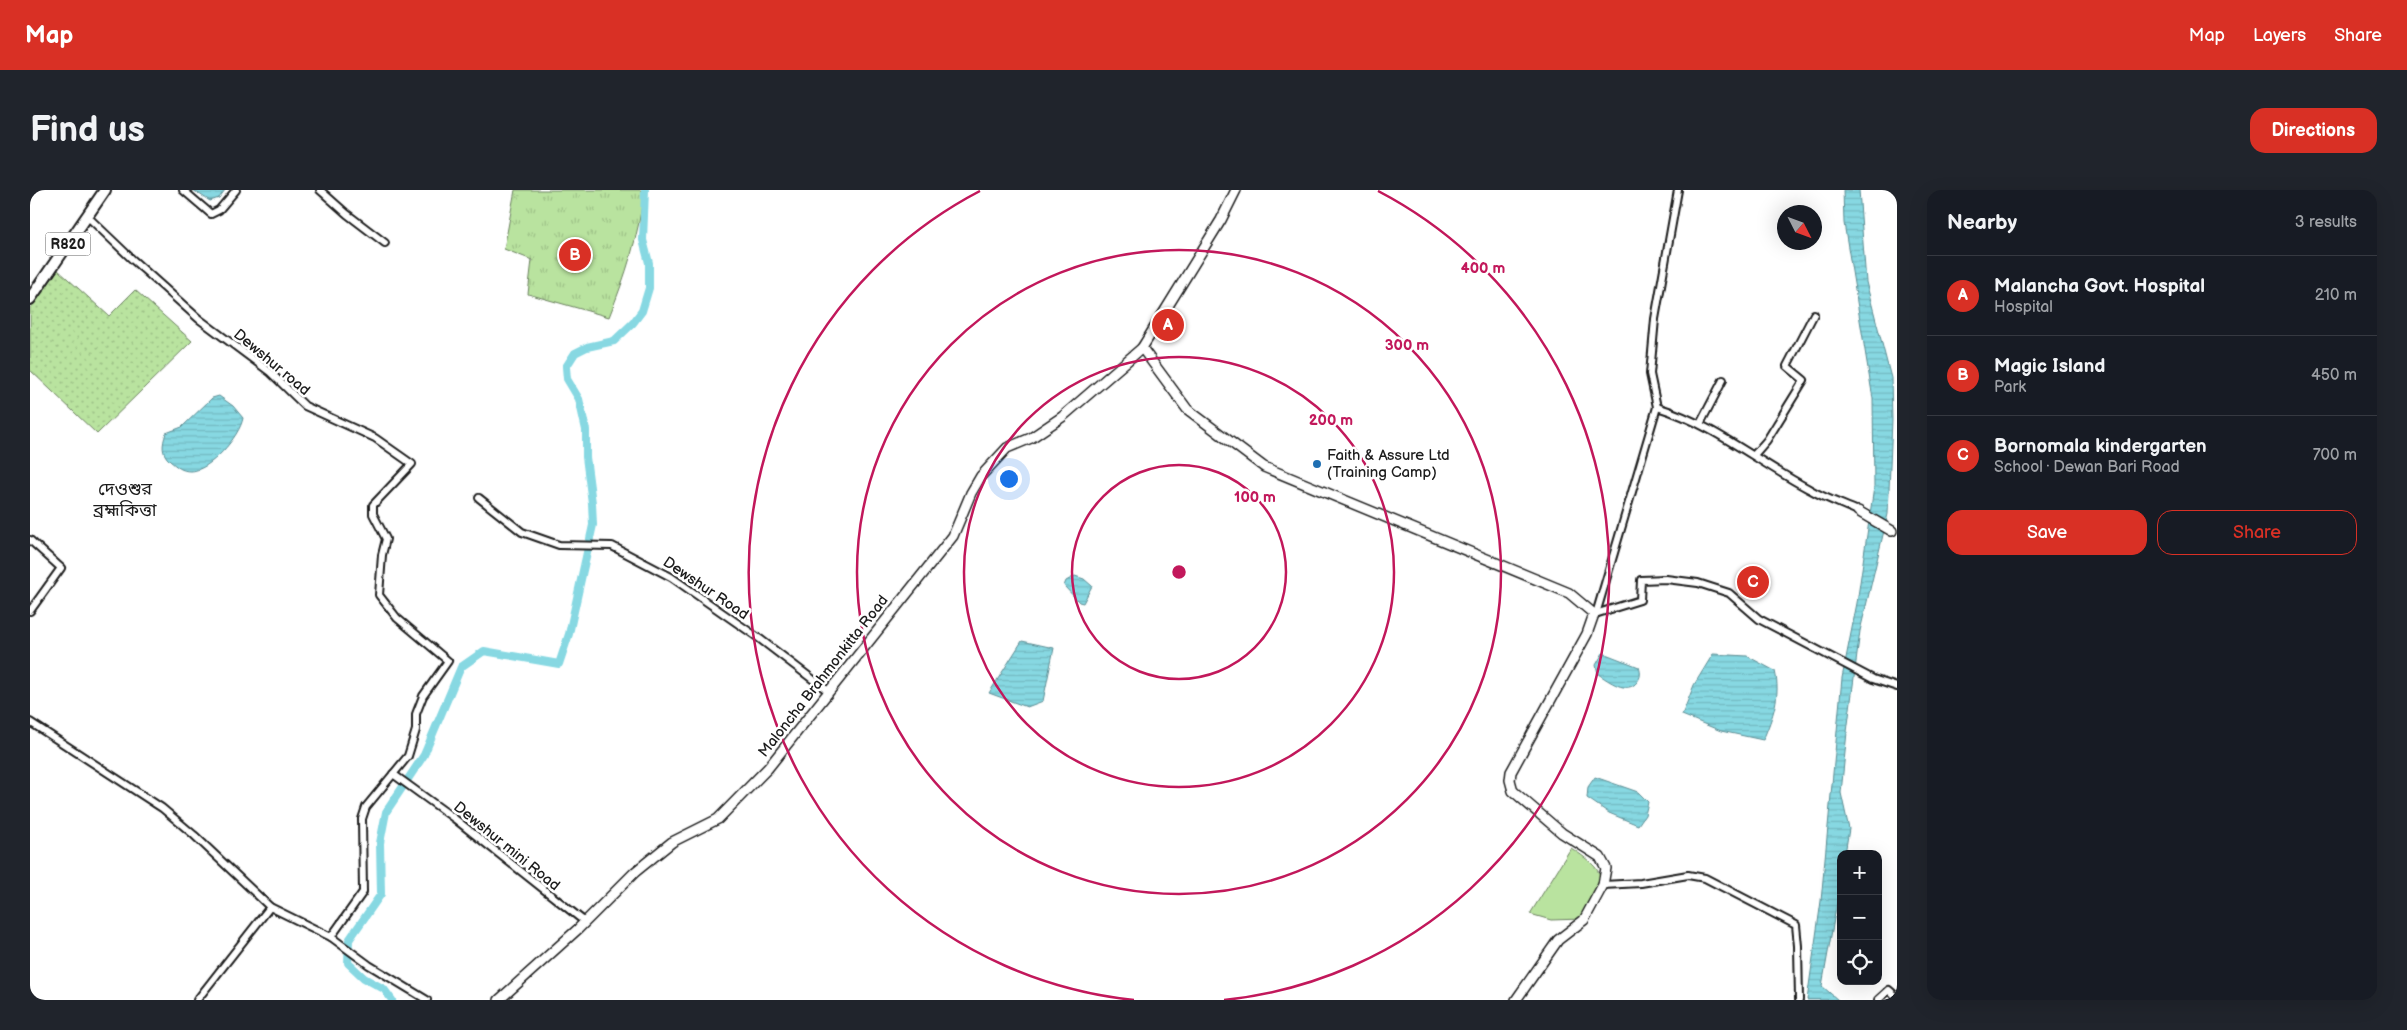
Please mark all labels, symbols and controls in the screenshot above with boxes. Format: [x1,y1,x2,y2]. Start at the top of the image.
text: Map [25,21,73,50]
text: Map [2189,25,2225,46]
text: Layers [2253,25,2306,46]
text: Share [2334,25,2382,46]
button: Directions [2250,108,2377,153]
text: Find us [30,109,145,152]
north arrow [1777,205,1822,250]
text: Nearby [1947,210,2017,235]
text: 3 results [2295,213,2357,232]
road number: R820 [45,232,90,256]
pin: B [559,236,591,274]
text: 400 m [1461,259,1505,278]
text: Malancha Govt. Hospital [1994,275,2205,298]
text: A [1958,286,1968,305]
text: 210 m [2315,286,2357,305]
text: Hospital [1994,298,2053,317]
pin: A [1152,306,1184,344]
street label: Dewshur road [230,325,314,400]
text: 300 m [1385,336,1429,355]
text: Magic Island [1994,355,2105,378]
text: B [1957,366,1969,385]
text: 450 m [2311,366,2357,385]
text: Park [1994,378,2026,397]
text: 200 m [1309,411,1353,430]
text: Bornomala kindergarten [1994,435,2207,458]
place label: Faith & Assure Ltd (Training Camp) [1327,446,1450,482]
text: C [1957,446,1969,465]
text: 700 m [2313,446,2357,465]
marker: Faith & Assure Ltd (Training Camp) [1311,458,1323,470]
text: School · Dewan Bari Road [1994,458,2180,477]
your location [996,466,1022,492]
district label: দেওশুর ব্রহ্মকিত্তা [93,479,157,521]
text: 100 m [1234,488,1276,507]
button: Save [1947,510,2147,555]
button: Share [2157,510,2357,555]
street label: Dewshur Road [659,553,752,624]
centre of rings [1170,563,1188,581]
pin: C [1737,563,1769,601]
street label: Maloncha Brahmonkitta Road [754,591,893,761]
street label: Dewshur mini Road [450,798,564,895]
map controls [1837,850,1882,985]
button: + [1837,850,1882,895]
button: − [1837,895,1882,940]
button: locate [1837,940,1882,985]

